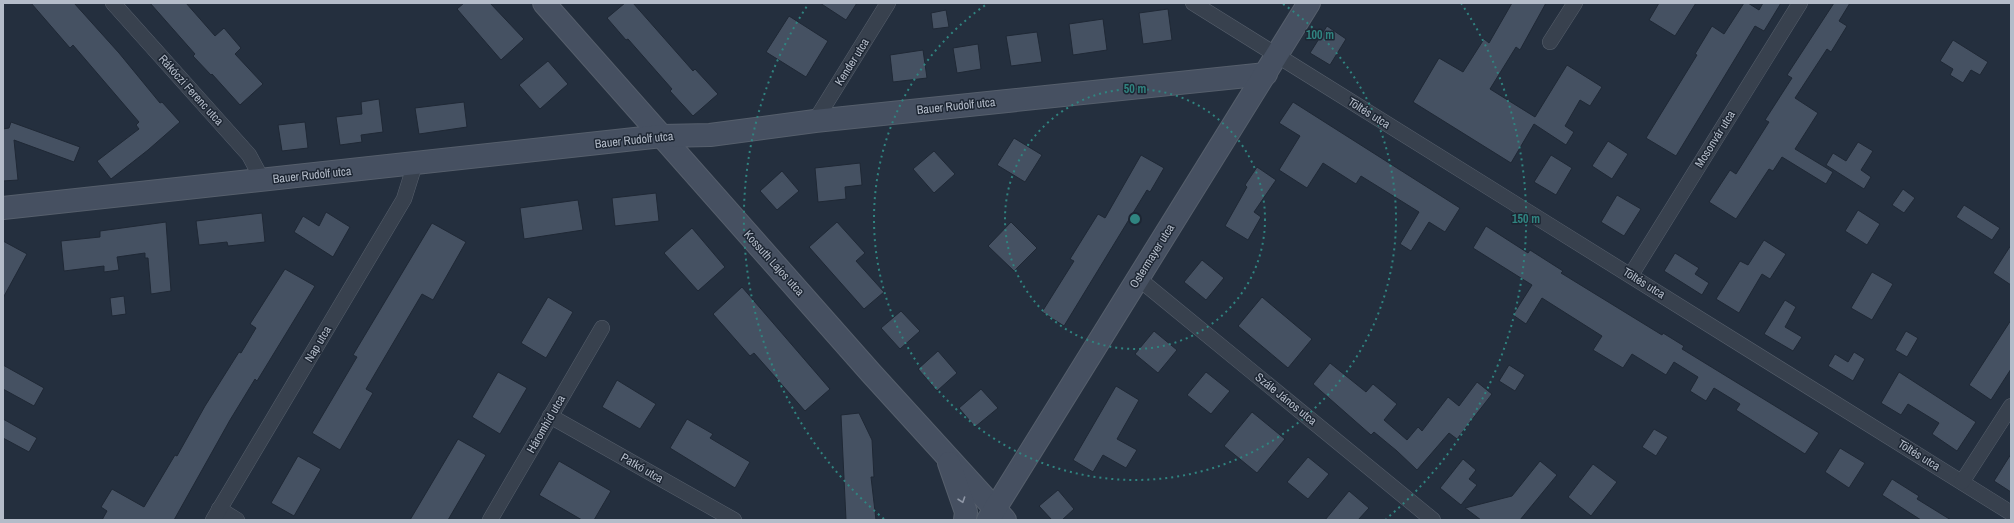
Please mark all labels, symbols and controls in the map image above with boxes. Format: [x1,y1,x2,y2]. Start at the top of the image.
text: 100 m [1306,27,1334,43]
street label: Kender utca [831,35,873,89]
street label: Rákóczi Ferenc utca [155,51,227,129]
text: 50 m [1124,81,1146,97]
street label: Bauer Rudolf utca [916,94,997,118]
street label: Töltés utca [1345,94,1394,133]
street label: Mosonvár utca [1691,107,1739,171]
street label: Bauer Rudolf utca [594,128,675,152]
street label: Bauer Rudolf utca [272,163,353,187]
text: 150 m [1512,211,1540,227]
centre of rings [1128,212,1142,226]
street label: Ostermayer utca [1126,220,1178,291]
street label: Kossuth Lajos utca [740,227,808,300]
street label: Töltés utca [1620,264,1669,303]
street label: Nap utca [301,323,335,365]
street label: Szále János utca [1252,369,1321,429]
street label: Háromhíd utca [523,392,569,456]
street label: Töltés utca [1895,436,1944,475]
street label: Patkó utca [618,449,667,487]
one-way arrow [957,497,966,504]

